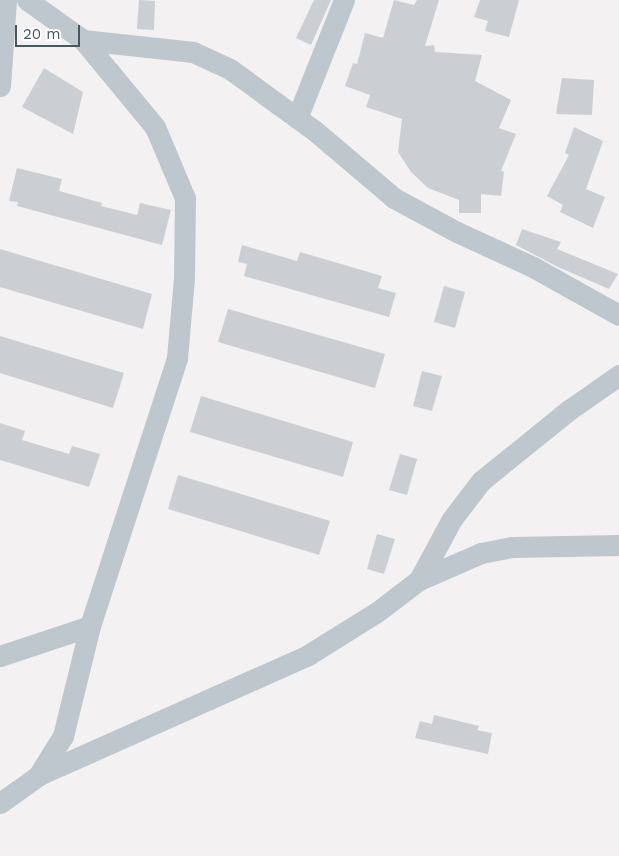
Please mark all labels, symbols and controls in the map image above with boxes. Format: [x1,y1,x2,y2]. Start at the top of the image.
scale bar [18,15,82,47]
text: 20 m [23,25,61,43]

